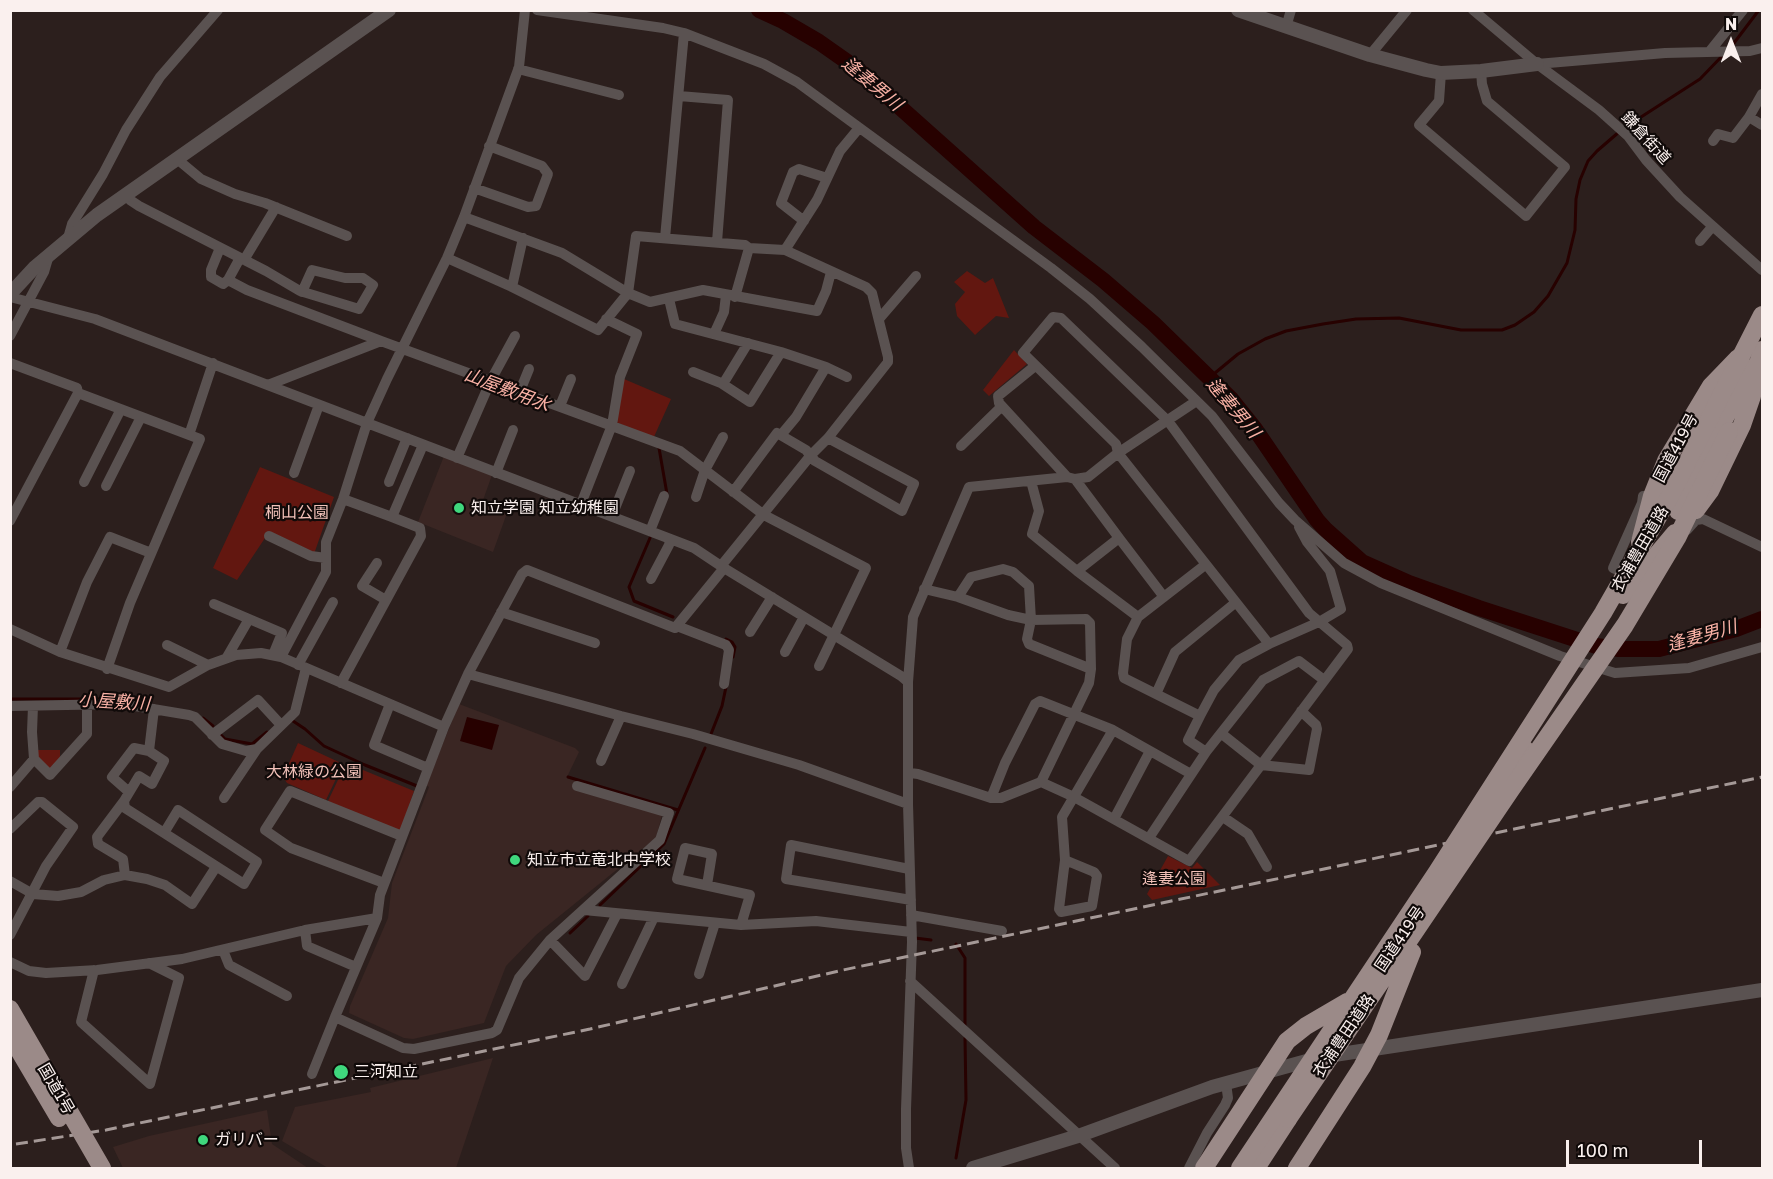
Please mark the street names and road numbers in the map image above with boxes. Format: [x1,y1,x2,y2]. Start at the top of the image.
street label: 鎌倉街道 [1617,108,1675,168]
street label: 国道419号 [1650,410,1702,486]
street label: 衣浦豊田道路 [1608,503,1672,595]
street label: 国道419号 [1371,902,1429,976]
street label: 衣浦豊田道路 [1309,991,1379,1081]
street label: 国道1号 [34,1060,78,1118]

